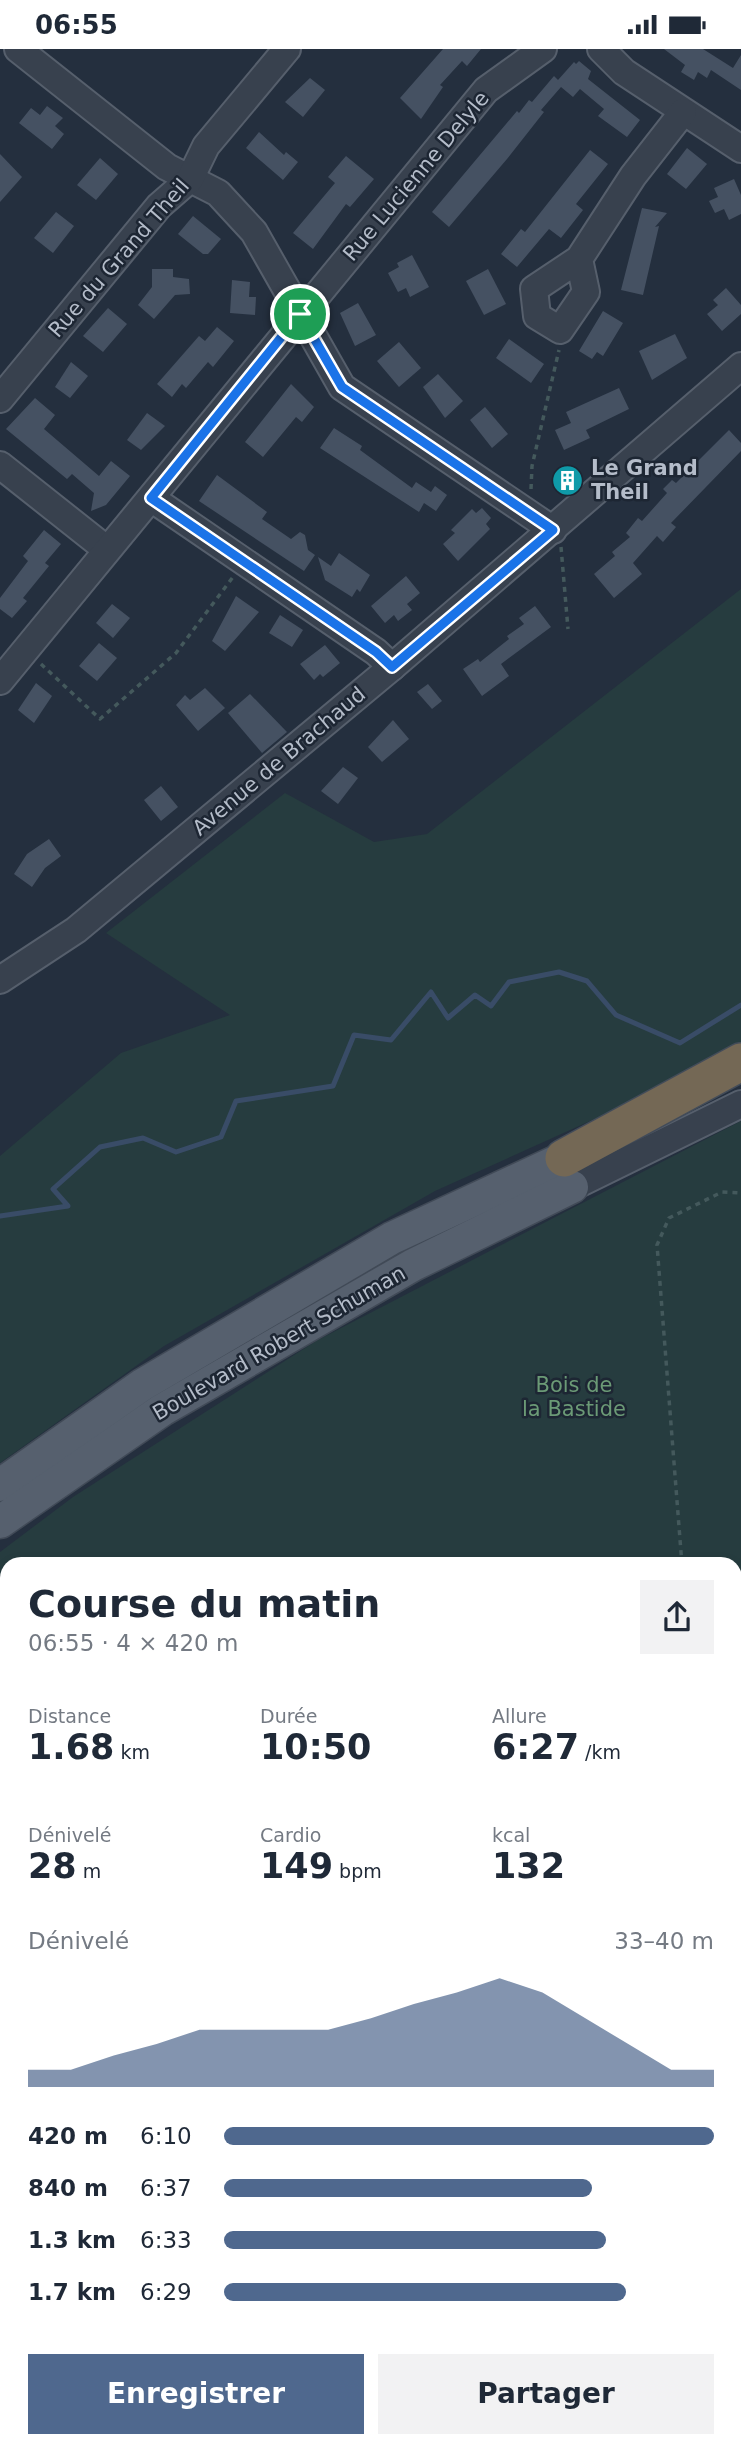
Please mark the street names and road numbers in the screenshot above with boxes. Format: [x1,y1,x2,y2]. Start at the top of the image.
street label: Rue Lucienne Delyle [338,86,494,266]
street label: Rue du Grand Theil [44,174,194,342]
street label: Avenue de Brachaud [188,682,370,840]
street label: Boulevard Robert Schuman [149,1261,409,1425]

